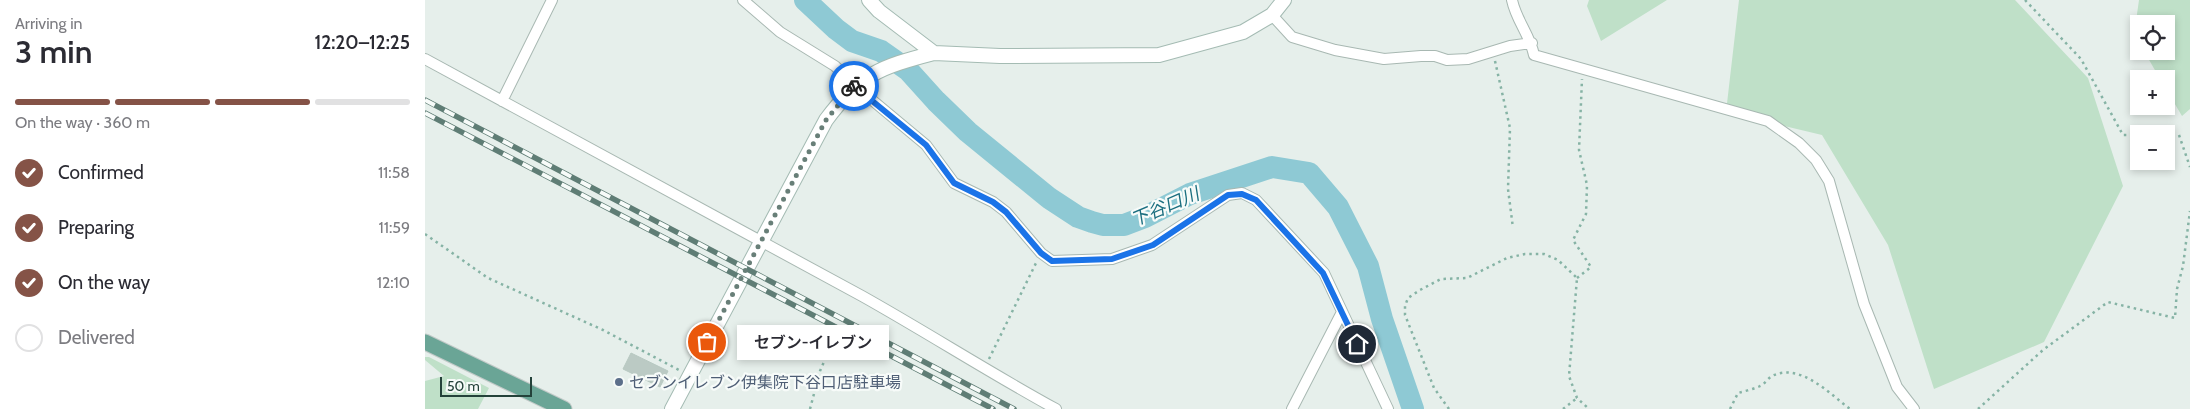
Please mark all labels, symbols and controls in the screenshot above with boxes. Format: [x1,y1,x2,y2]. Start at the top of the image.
text: Arriving in [15,14,82,33]
map controls [2130,15,2175,170]
button: locate [2130,15,2175,60]
text: 12:20–12:25 [315,31,410,54]
text: 3 min [15,32,92,71]
courier [829,61,879,111]
button: + [2130,70,2175,115]
icon: bike [840,72,868,100]
text: On the way · 360 m [15,113,150,132]
button: − [2130,125,2175,170]
icon: check [15,159,43,187]
text: Confirmed [58,161,144,184]
text: 11:58 [378,163,410,182]
water label: 下谷口川 [1128,182,1204,231]
icon: check [15,214,43,242]
text: Preparing [58,216,134,239]
text: 11:59 [378,218,410,237]
icon: check [15,269,43,297]
text: On the way [58,271,150,294]
text: 12:10 [377,273,410,292]
pin [686,321,728,363]
pin [1336,323,1378,365]
callout: セブン-イレブン [737,324,889,360]
text: Delivered [58,326,135,349]
icon: bag [693,328,721,356]
icon: home [1343,330,1371,358]
text: セブン-イレブン [754,333,872,352]
place label: セブンイレブン伊集院下谷口店駐車場 [629,373,901,392]
scale bar [440,374,533,397]
marker: セブンイレブン伊集院下谷口店駐車場 [613,376,625,388]
text: 50 m [447,377,480,395]

